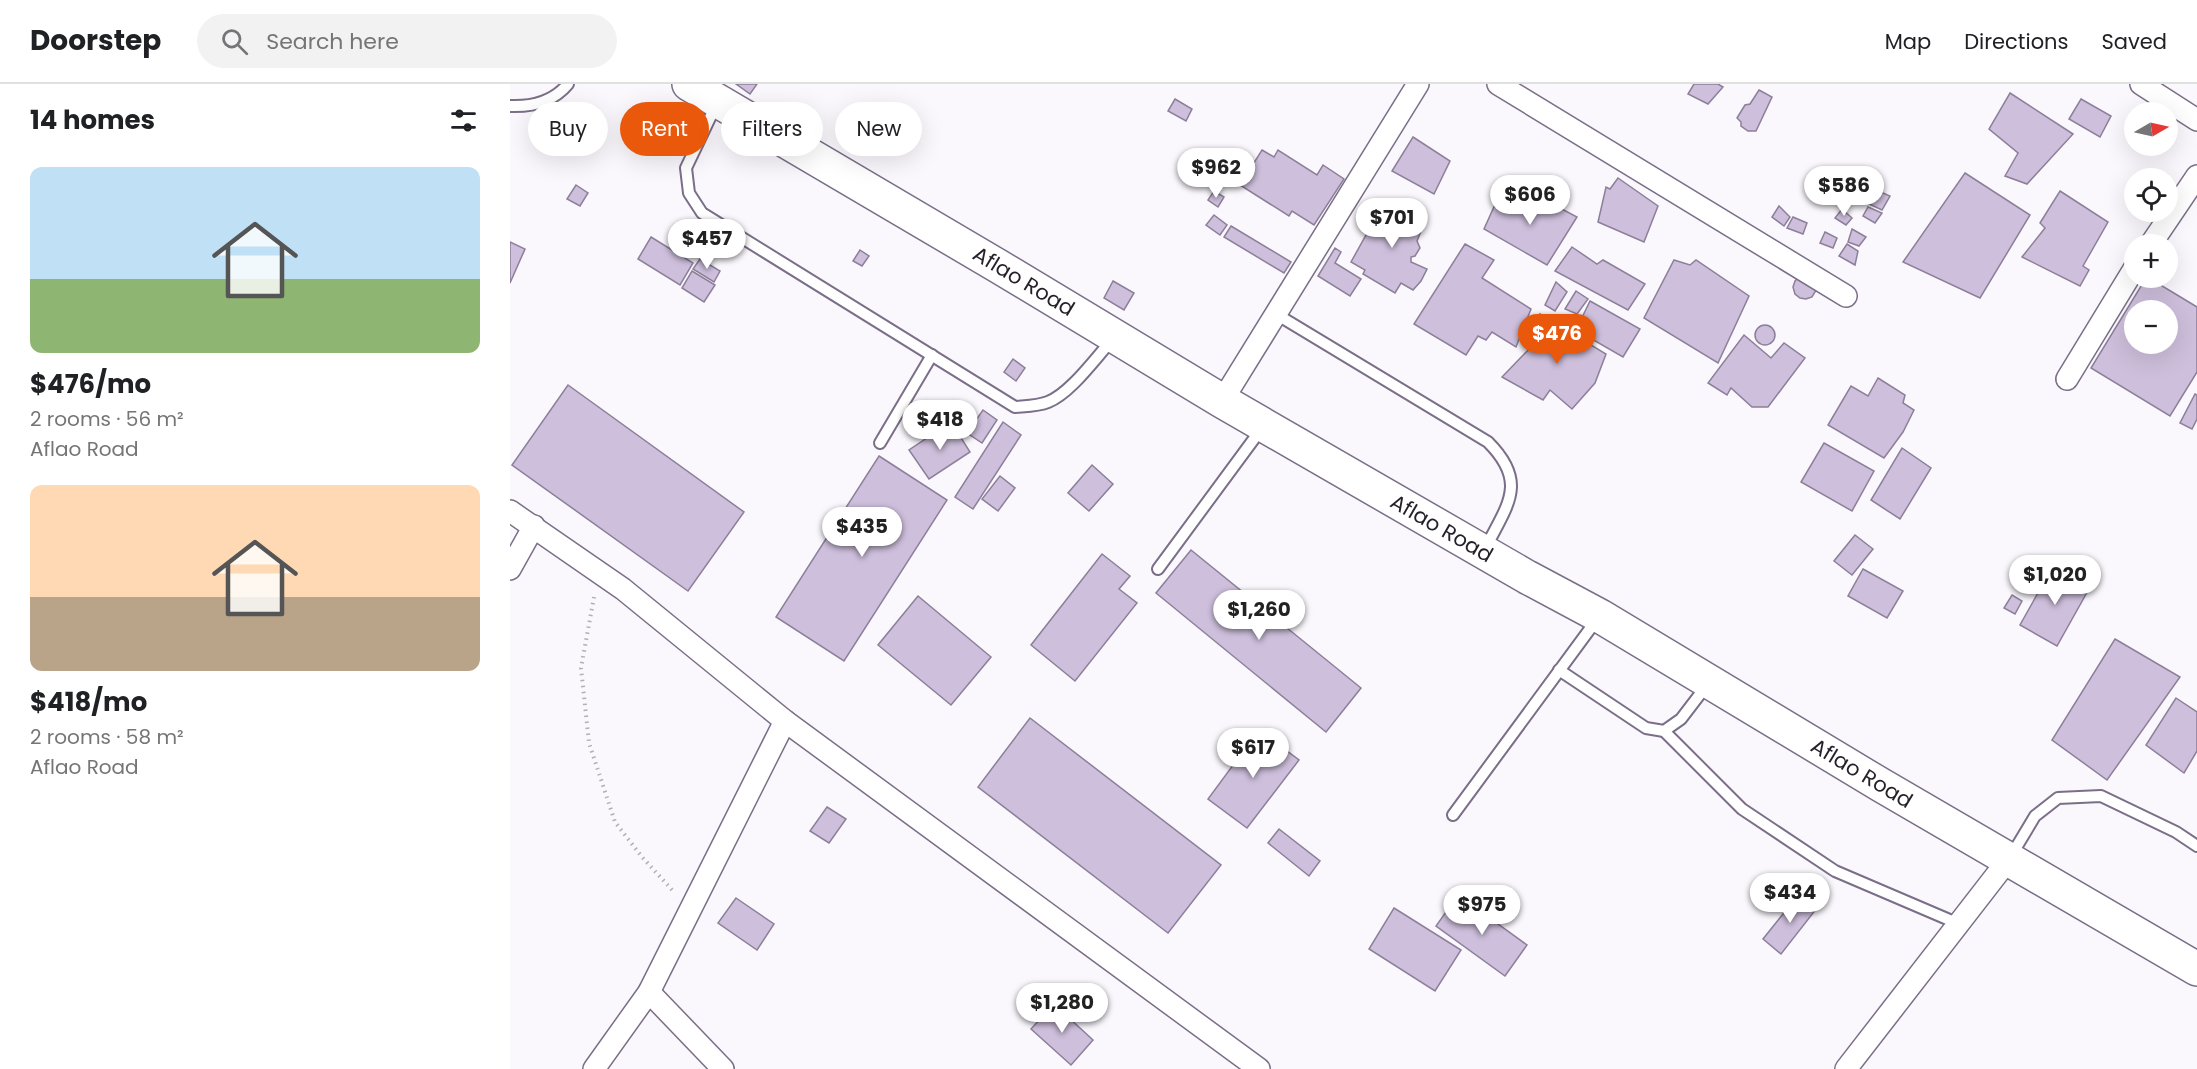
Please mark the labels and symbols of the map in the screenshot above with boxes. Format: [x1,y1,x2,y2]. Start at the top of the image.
north arrow [2124,102,2178,156]
pin: $962 [1180,148,1252,199]
pin: $586 [1808,166,1880,217]
pin: $606 [1494,175,1566,226]
pin: $701 [1356,198,1428,249]
pin: $457 [671,219,743,270]
street label: Aflao Road [968,239,1080,323]
pin: $476 [1521,314,1593,365]
pin: $418 [904,400,976,451]
street label: Aflao Road [1385,487,1499,569]
pin: $435 [826,507,898,558]
pin: $1,020 [2006,555,2104,606]
pin: $1,260 [1210,590,1308,641]
pin: $617 [1217,728,1289,779]
street label: Aflao Road [1806,731,1918,815]
pin: $434 [1754,873,1826,924]
pin: $975 [1446,885,1518,936]
pin: $1,280 [1013,983,1111,1034]

